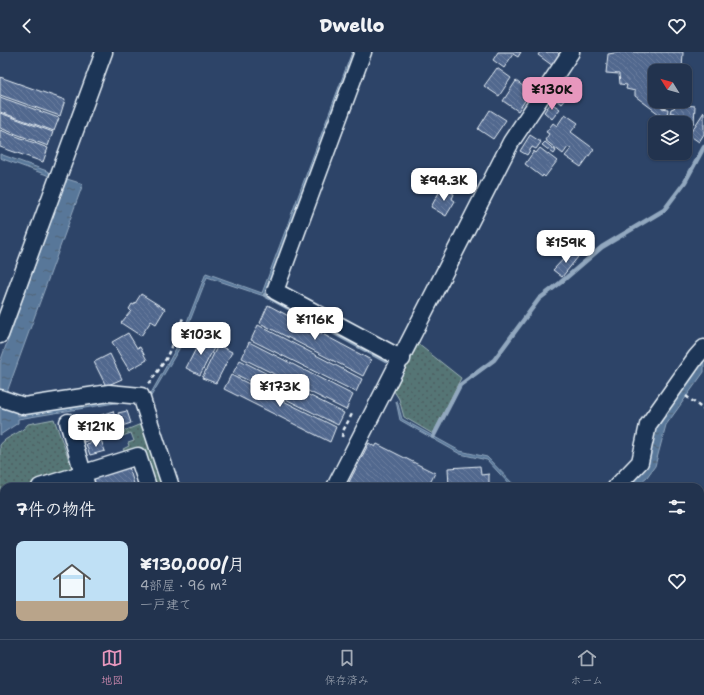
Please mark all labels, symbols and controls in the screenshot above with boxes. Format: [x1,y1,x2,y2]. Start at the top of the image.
text: Dwello [319,14,385,38]
icon: back [16,15,38,37]
icon: heart [666,15,688,37]
north arrow [648,64,692,108]
map controls [648,64,692,160]
pin: ¥130K [524,77,580,111]
text: ¥130K [531,81,573,98]
button: layers [648,116,692,160]
pin: ¥94.3K [411,168,477,202]
text: ¥94.3K [420,172,468,189]
pin: ¥159K [538,230,594,264]
text: ¥159K [546,234,586,251]
pin: ¥116K [287,307,343,341]
text: ¥116K [296,311,334,328]
pin: ¥103K [173,322,229,356]
text: ¥103K [180,326,222,343]
pin: ¥173K [252,374,308,408]
text: ¥173K [259,378,301,395]
pin: ¥121K [68,414,124,448]
text: ¥121K [77,418,115,435]
icon: filters [666,496,688,518]
text: 7件の物件 [16,498,96,520]
text: ¥130,000/月 [140,553,245,575]
icon: home [48,557,96,605]
icon: heart [666,570,688,592]
text: 4部屋 · 96 m² [140,577,227,594]
text: 一戸建て [140,596,192,613]
tab: 地図 [101,647,123,688]
tab: 保存済み [325,647,369,688]
tab: ホーム [571,647,603,688]

